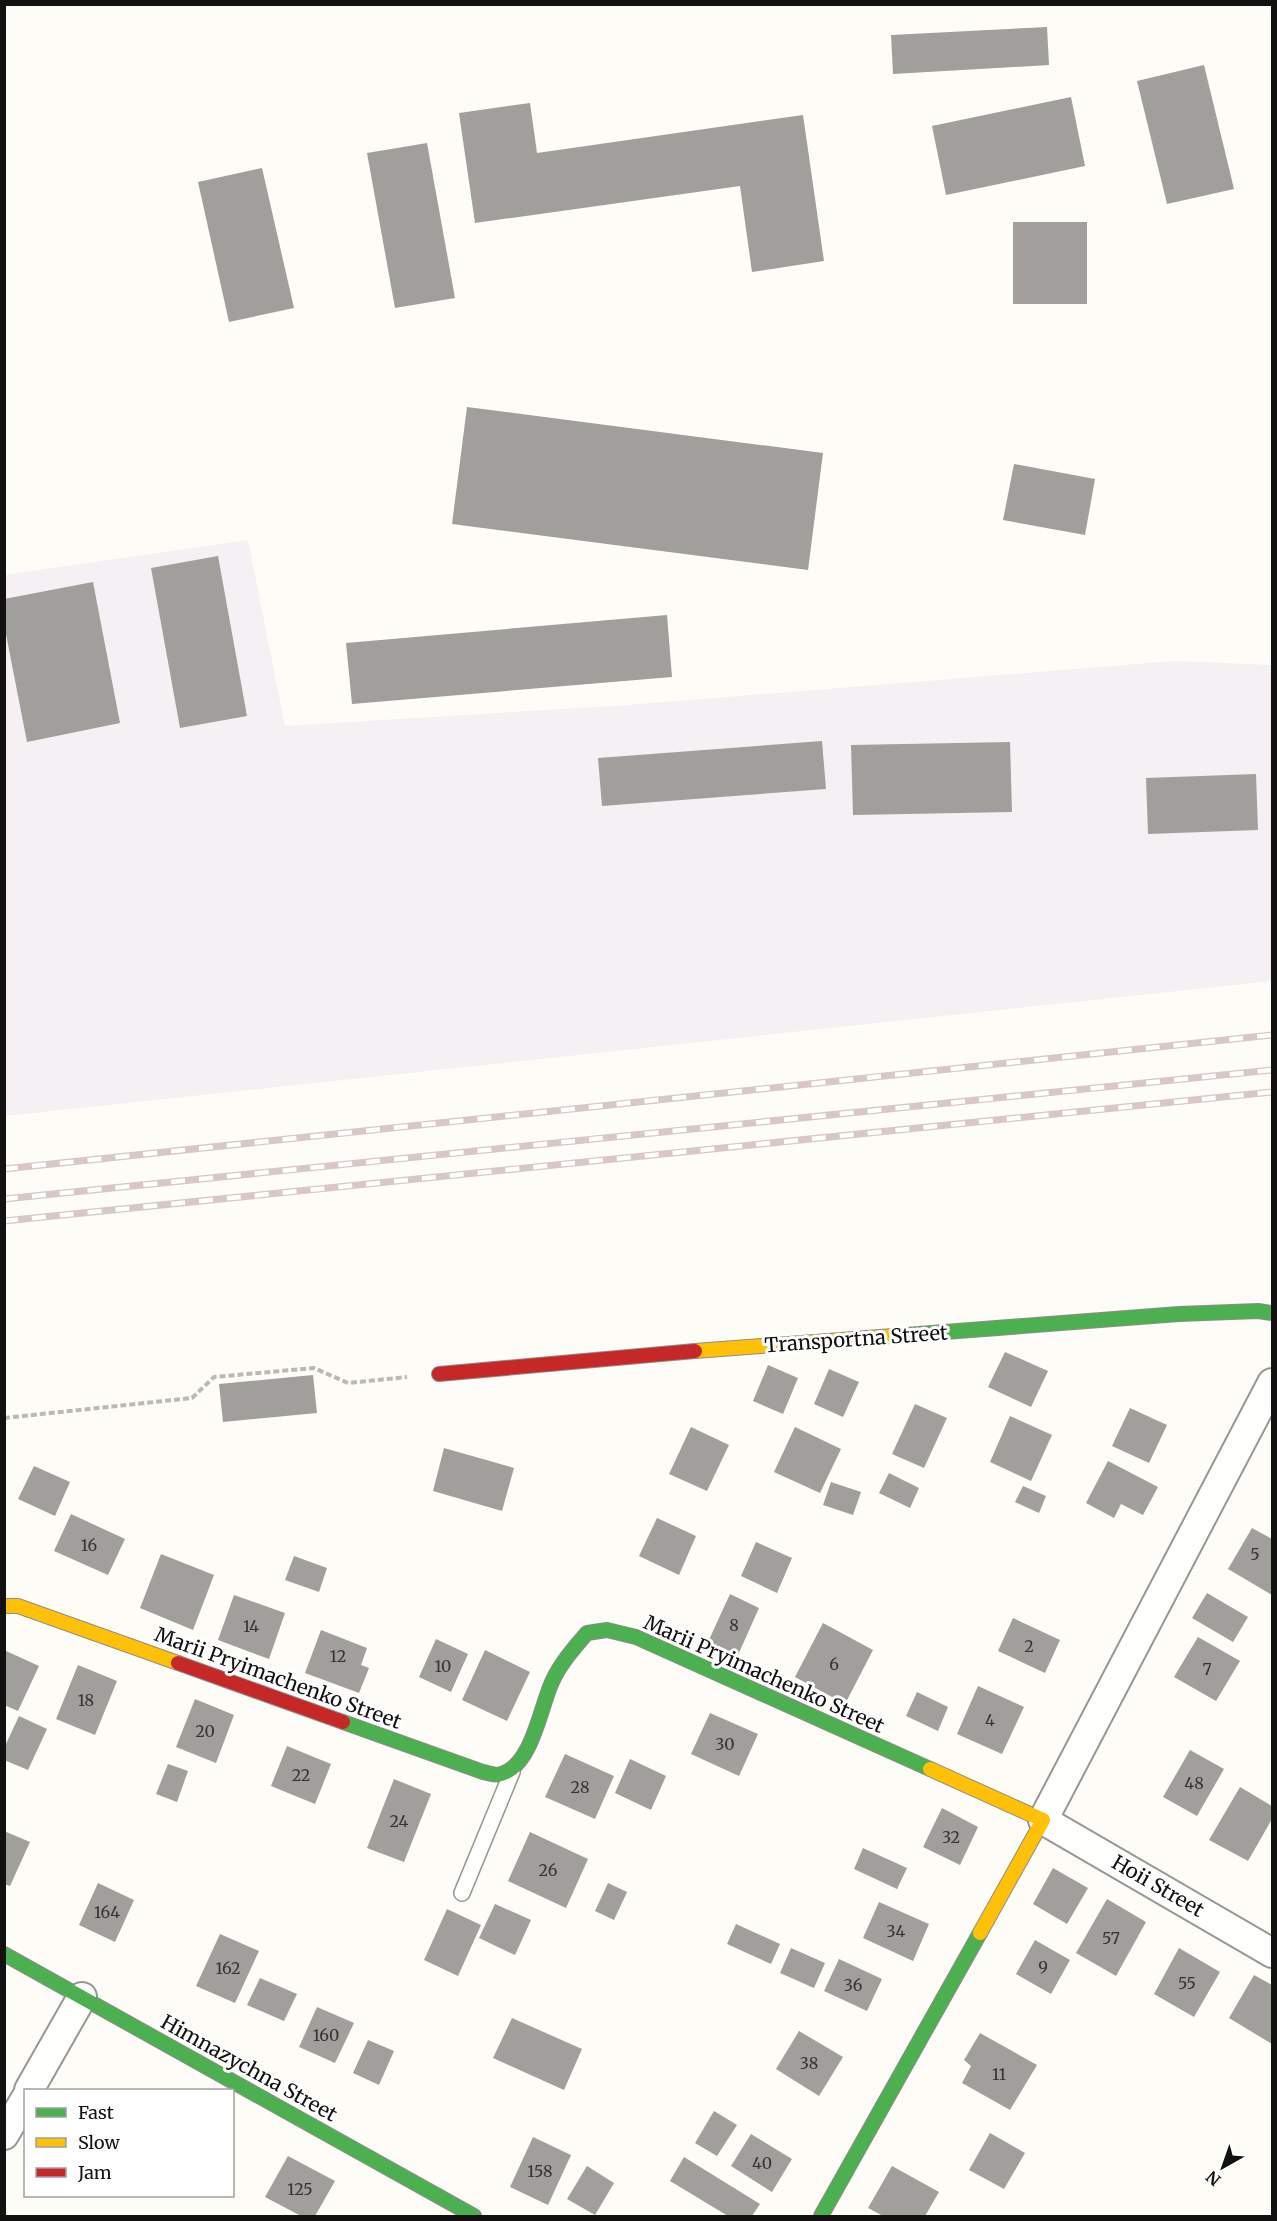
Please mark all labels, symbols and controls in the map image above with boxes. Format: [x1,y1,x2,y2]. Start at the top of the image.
street label: Transportna Street [763,1320,949,1357]
house number: 16 [81,1535,97,1555]
house number: 5 [1250,1544,1260,1564]
street label: Marii Pryimachenko Street [640,1609,888,1738]
house number: 8 [729,1615,739,1635]
house number: 14 [243,1616,259,1636]
street label: Marii Pryimachenko Street [151,1621,405,1734]
house number: 2 [1024,1636,1034,1656]
house number: 12 [330,1646,346,1666]
house number: 6 [829,1654,839,1674]
house number: 10 [435,1656,451,1676]
house number: 7 [1202,1659,1212,1679]
house number: 18 [78,1690,94,1710]
house number: 4 [985,1710,995,1730]
house number: 20 [195,1721,215,1741]
house number: 30 [715,1734,735,1754]
house number: 22 [292,1765,310,1785]
house number: 48 [1184,1773,1204,1793]
house number: 28 [571,1777,589,1797]
house number: 24 [390,1811,409,1831]
house number: 32 [942,1827,960,1847]
street label: Hoii Street [1108,1849,1209,1922]
house number: 26 [539,1860,558,1880]
house number: 164 [94,1902,120,1922]
house number: 34 [887,1921,906,1941]
house number: 57 [1102,1928,1120,1948]
house number: 9 [1038,1957,1048,1977]
house number: 162 [215,1958,241,1978]
house number: 55 [1178,1973,1196,1993]
house number: 36 [844,1975,863,1995]
street label: Himnazychna Street [157,2009,342,2126]
house number: 160 [313,2025,339,2045]
house number: 38 [800,2053,818,2073]
house number: 11 [992,2064,1006,2084]
legend [24,2089,234,2197]
text: Fast [78,2101,114,2124]
text: Slow [78,2131,121,2154]
north arrow [1193,2137,1253,2197]
house number: 40 [752,2153,772,2173]
text: Jam [77,2161,112,2184]
house number: 158 [527,2161,553,2181]
text: N [1202,2167,1225,2190]
house number: 125 [287,2179,313,2199]

